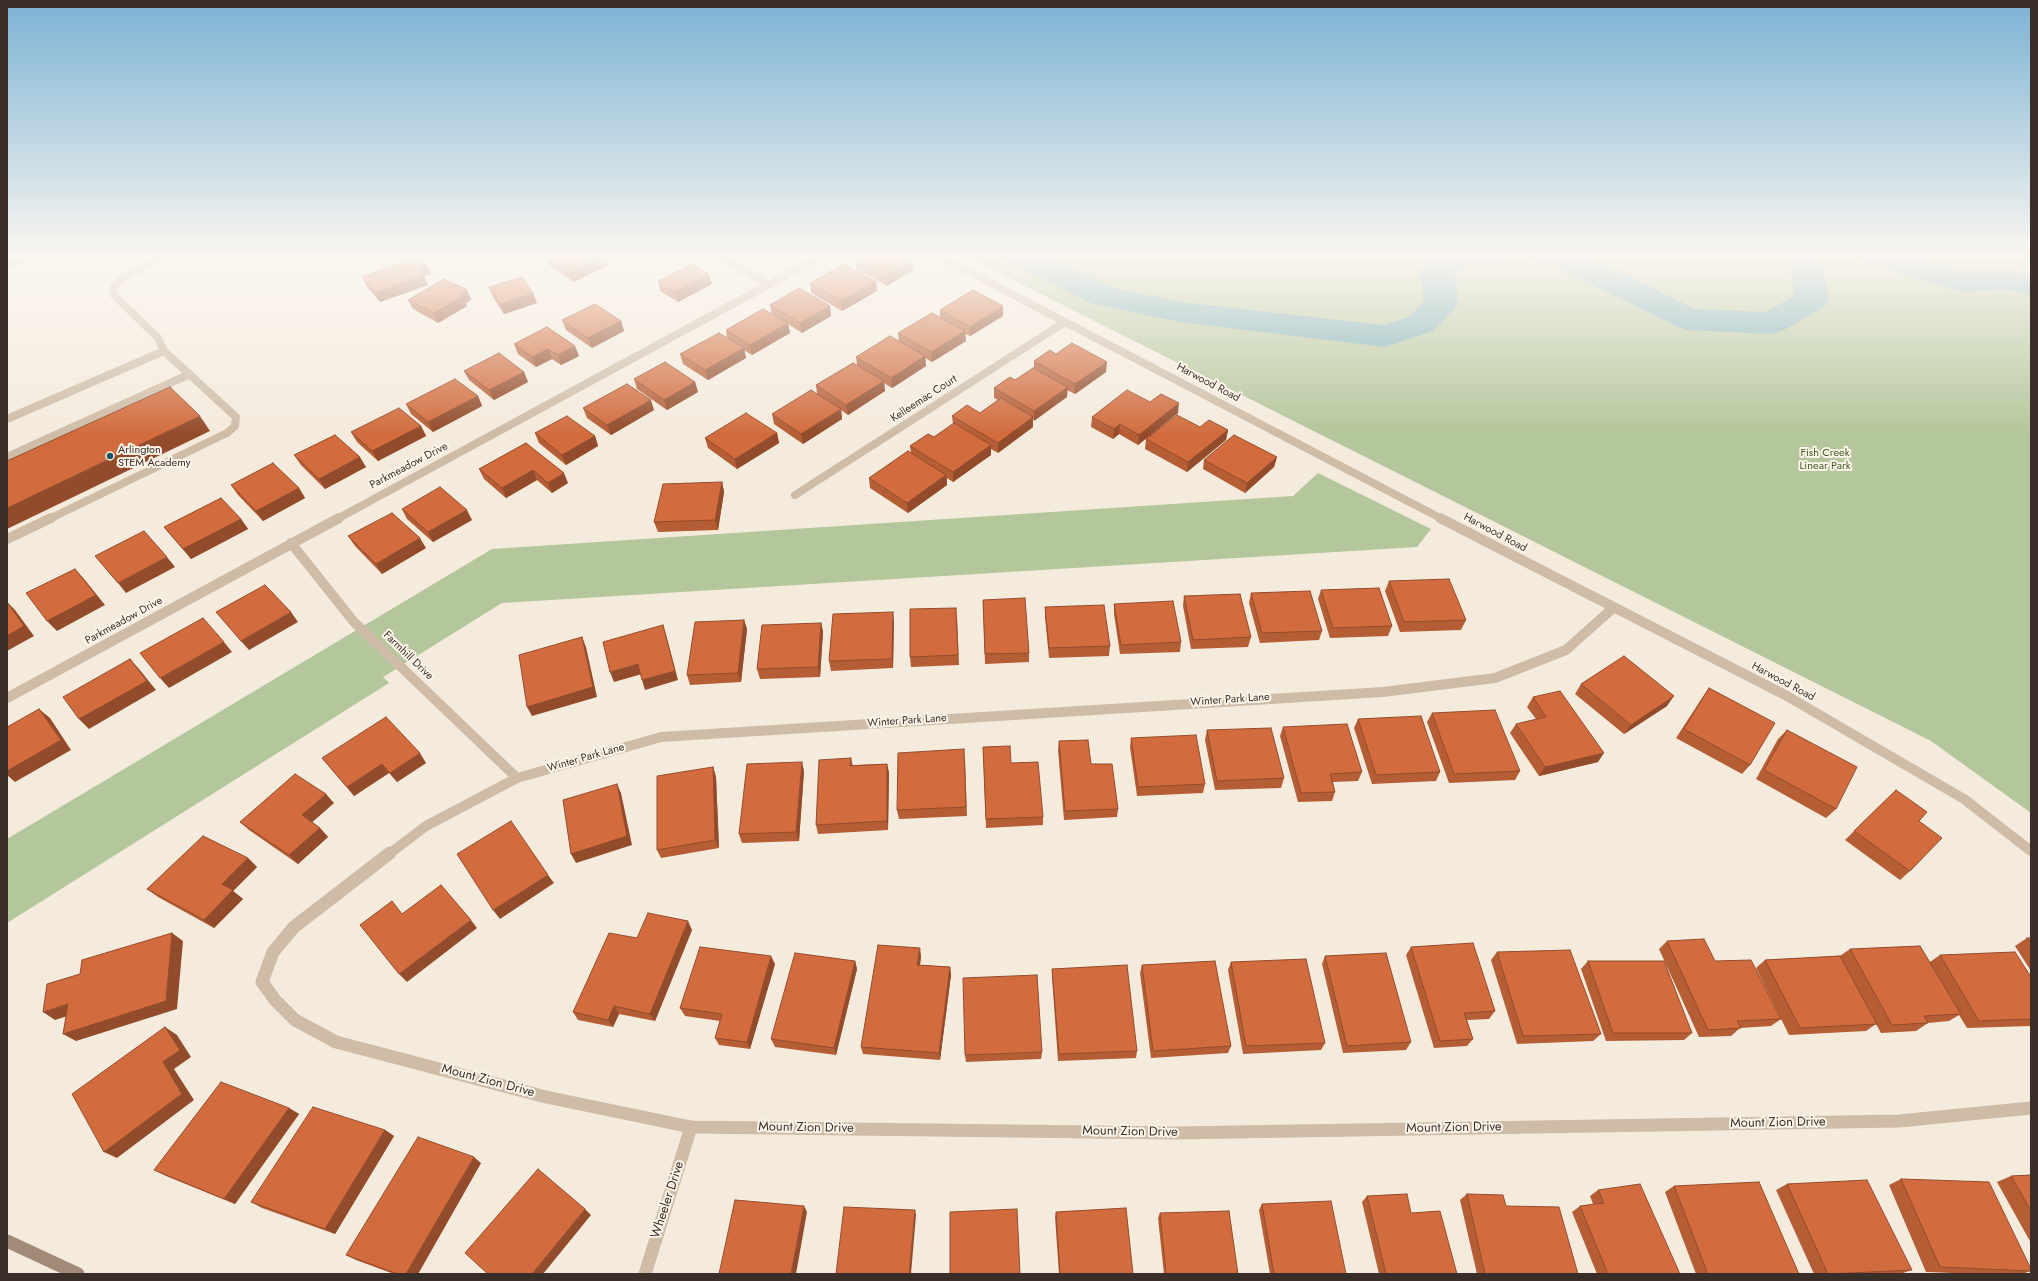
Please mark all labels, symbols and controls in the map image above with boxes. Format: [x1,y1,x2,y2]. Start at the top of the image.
street label: Harwood Road [1174,361,1242,405]
street label: Kelleemac Court [888,373,960,425]
street label: Parkmeadow Drive [368,440,450,492]
place label: Arlington STEM Academy [118,443,191,469]
park label: Fish Creek Linear Park [1799,446,1851,472]
marker: Arlington STEM Academy [105,451,115,461]
street label: Harwood Road [1461,511,1529,555]
street label: Parkmeadow Drive [83,594,165,648]
street label: Farmhill Drive [380,629,436,683]
street label: Harwood Road [1749,660,1817,704]
street label: Winter Park Lane [1190,691,1270,709]
street label: Winter Park Lane [867,712,947,730]
street label: Winter Park Lane [546,741,626,775]
street label: Mount Zion Drive [440,1061,536,1101]
street label: Mount Zion Drive [1730,1114,1826,1132]
street label: Mount Zion Drive [758,1119,854,1137]
street label: Mount Zion Drive [1406,1119,1502,1137]
street label: Mount Zion Drive [1082,1123,1178,1141]
street label: Wheeler Drive [648,1160,688,1240]

